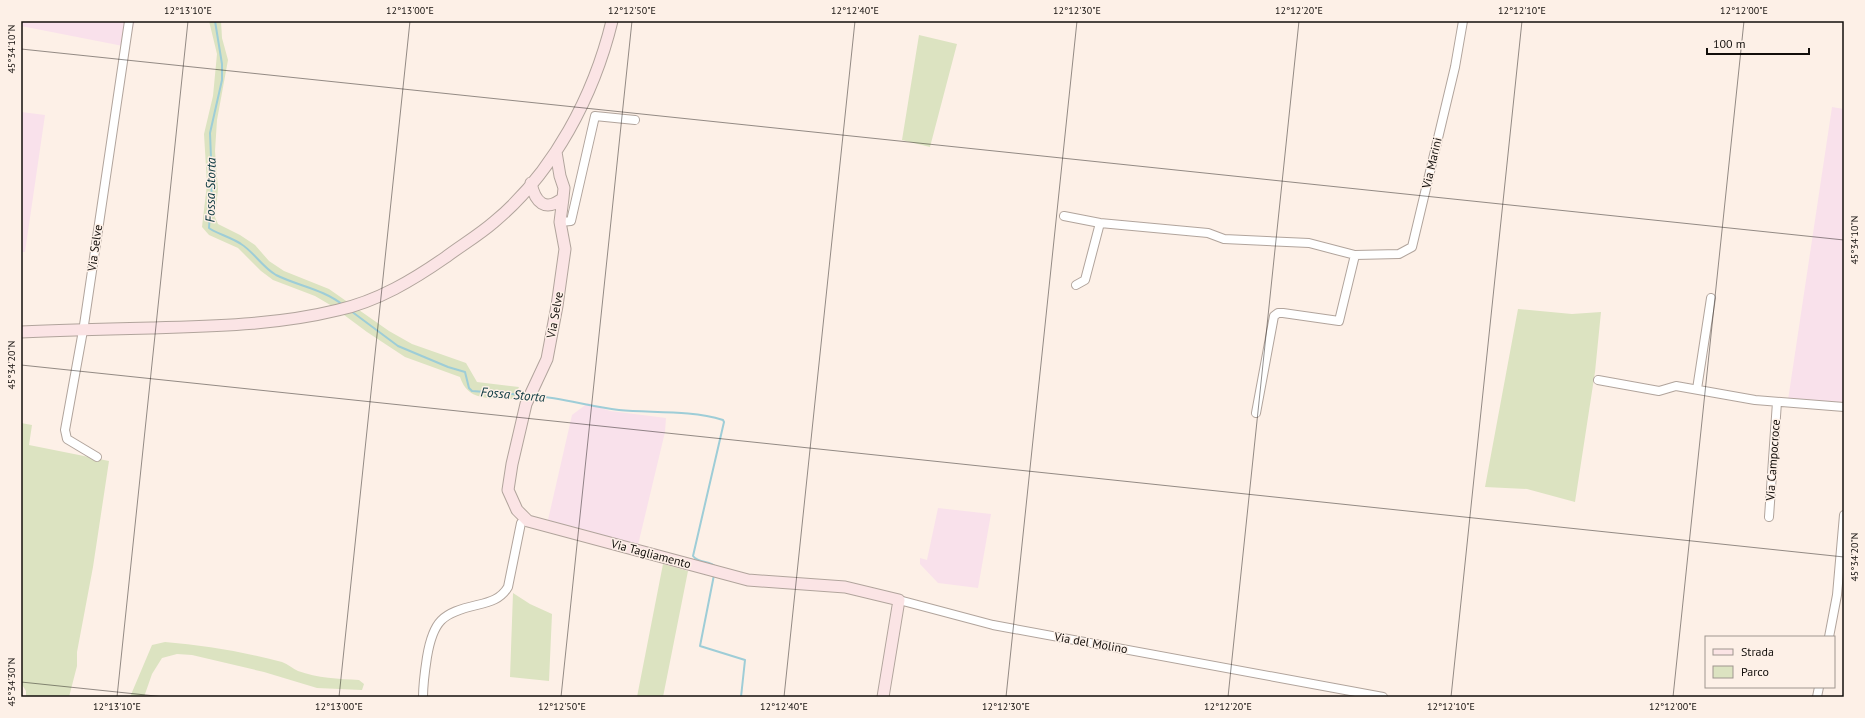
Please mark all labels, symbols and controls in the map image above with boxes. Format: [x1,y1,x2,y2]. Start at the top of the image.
text: 12°13'10"E [164,4,212,17]
text: 12°13'00"E [386,4,434,17]
text: 12°12'50"E [608,4,656,17]
text: 12°12'40"E [831,4,879,17]
text: 12°12'30"E [1053,4,1101,17]
text: 12°12'20"E [1275,4,1323,17]
text: 12°12'10"E [1498,4,1546,17]
text: 12°12'00"E [1720,4,1768,17]
text: 45°34'10"N [5,24,18,74]
scale bar [1707,30,1809,56]
text: 100 m [1713,36,1746,51]
street label: Via Marini [1418,136,1445,191]
water label: Fossa Storta [201,157,220,223]
text: 45°34'10"N [1848,215,1861,265]
street label: Via Selve [84,224,105,273]
street label: Via Selve [543,291,566,340]
text: 45°34'20"N [5,340,18,390]
water label: Fossa Storta [480,383,547,406]
street label: Via Campocroce [1762,419,1783,502]
text: 45°34'20"N [1848,532,1861,582]
street label: Via Tagliamento [609,535,693,571]
street label: Via del Molino [1052,629,1129,656]
legend [1705,636,1835,688]
text: Strada [1741,644,1774,659]
text: 45°34'30"N [5,657,18,707]
text: Parco [1741,664,1769,679]
text: 12°13'10"E [93,700,141,713]
text: 12°13'00"E [315,700,363,713]
text: 12°12'50"E [538,700,586,713]
text: 12°12'40"E [760,700,808,713]
text: 12°12'30"E [982,700,1030,713]
text: 12°12'20"E [1204,700,1252,713]
text: 12°12'10"E [1427,700,1475,713]
text: 12°12'00"E [1649,700,1697,713]

